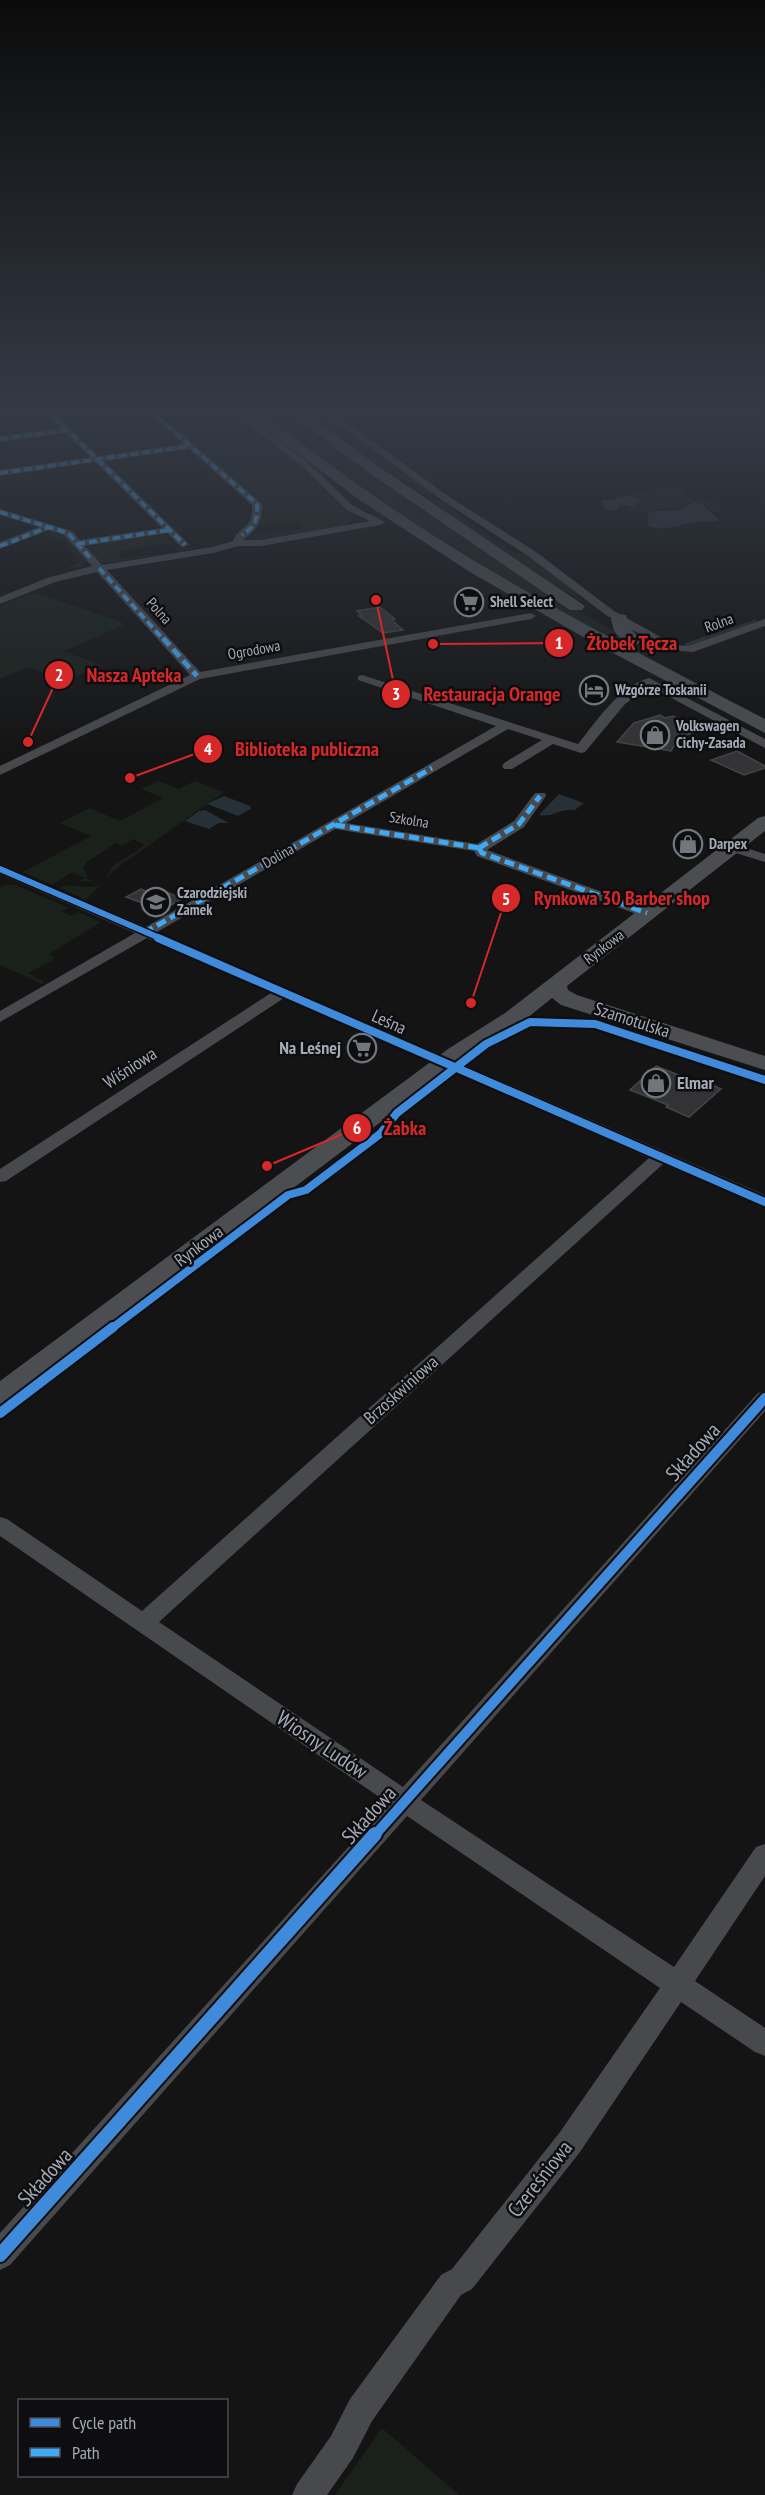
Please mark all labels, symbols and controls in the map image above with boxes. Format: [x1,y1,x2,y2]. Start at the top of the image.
supermarket icon: Shell Select [453,586,485,618]
place label: Shell Select [490,592,553,611]
street label: Polna [143,594,176,628]
street label: Rolna [702,609,736,636]
callout: Żłobek Tęcza [544,624,689,662]
text: Żłobek Tęcza [587,630,677,656]
text: 1 [555,631,563,654]
street label: Ogrodowa [226,636,282,663]
callout: Nasza Apteka [44,656,193,694]
text: Nasza Apteka [86,662,182,688]
text: 2 [55,663,63,686]
hotel icon: Wzgórze Toskanii [578,674,610,706]
callout: Restauracja Orange [381,675,572,713]
place label: Wzgórze Toskanii [614,680,707,699]
text: Restauracja Orange [423,681,561,707]
text: 3 [392,682,400,705]
place label: Volkswagen Cichy-Zasada [675,716,746,752]
shop icon: Volkswagen Cichy-Zasada [639,719,671,751]
callout: Biblioteka publiczna [193,730,391,768]
text: Biblioteka publiczna [235,736,379,762]
text: 4 [204,737,213,760]
street label: Szkolna [388,807,430,832]
shop icon: Darpex [672,828,704,860]
place label: Darpex [709,834,748,853]
street label: Dolina [258,839,297,872]
callout: Rynkowa 30 Barber shop [491,879,722,917]
place label: Czarodziejski Zamek [177,883,247,919]
text: Rynkowa 30 Barber shop [534,885,710,911]
school or university icon: Czarodziejski Zamek [140,886,172,918]
text: 5 [502,887,510,910]
street label: Rynkowa [580,925,628,968]
street label: Szamotulska [591,997,673,1043]
street label: Leśna [368,1004,410,1039]
supermarket icon: Na Leśnej [346,1032,378,1064]
place label: Na Leśnej [279,1036,341,1059]
street label: Wiśniowa [99,1042,161,1093]
shop icon: Elmar [640,1067,672,1099]
place label: Elmar [677,1071,714,1094]
callout: Żabka [342,1109,438,1147]
text: Żabka [384,1115,426,1141]
text: 6 [353,1116,361,1139]
street label: Rynkowa [170,1220,228,1271]
street label: Brzoskwiniowa [359,1350,443,1429]
street label: Składowa [659,1417,726,1486]
street label: Wiosny Ludów [272,1704,373,1785]
street label: Składowa [335,1780,402,1849]
street label: Czereśniowa [501,2135,578,2223]
street label: Składowa [11,2142,78,2211]
legend [18,2399,228,2477]
text: Cycle path [72,2411,136,2434]
text: Path [72,2441,100,2464]

